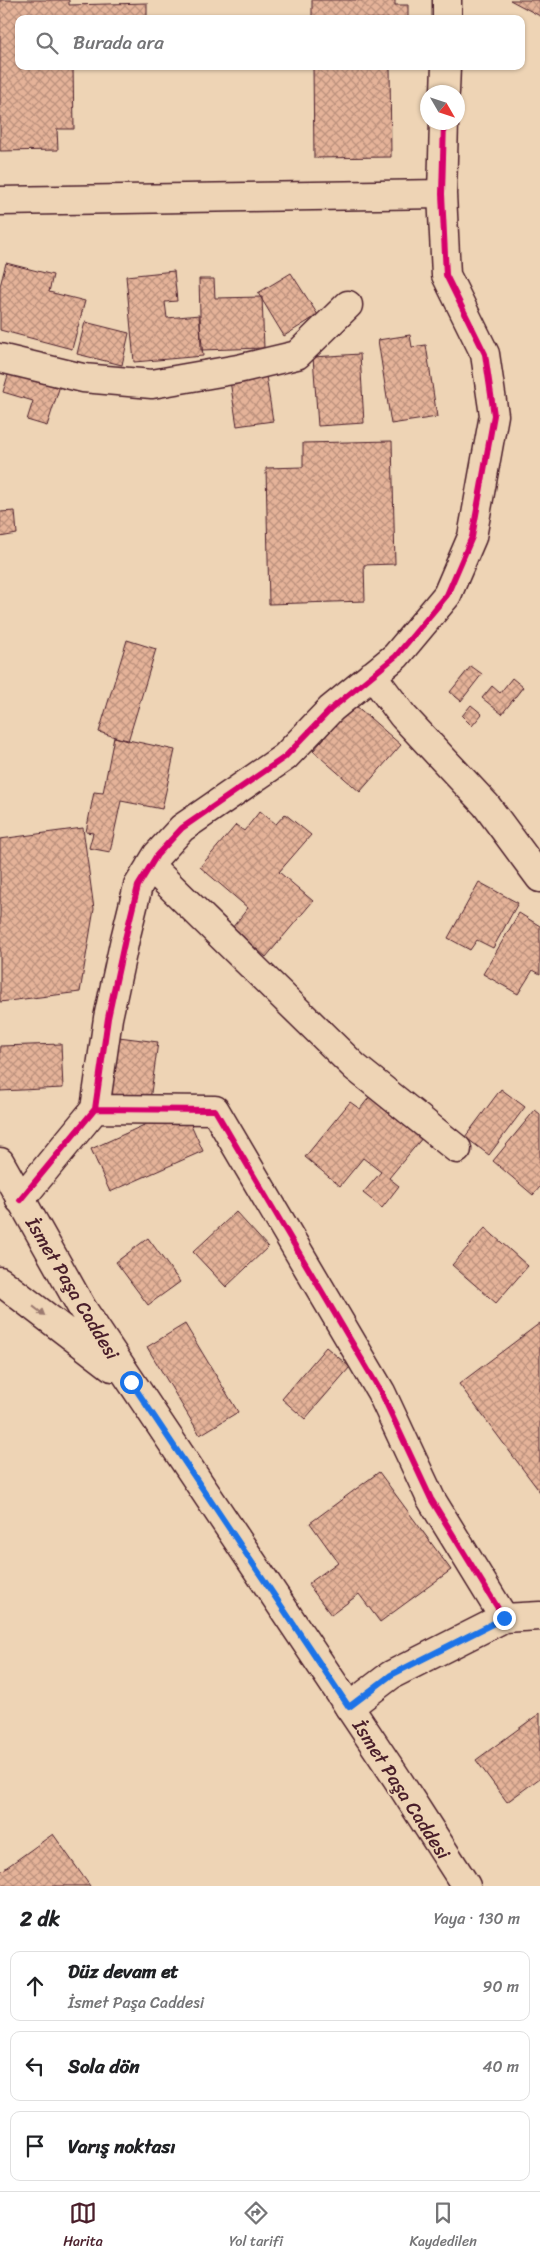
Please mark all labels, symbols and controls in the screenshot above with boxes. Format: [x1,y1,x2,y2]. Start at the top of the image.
search box [15,15,525,70]
text: Burada ara [73,26,164,59]
icon: search [33,29,61,57]
north arrow [420,85,465,130]
street label: İsmet Paşa Caddesi [16,1210,129,1367]
one-way arrow [32,1305,45,1316]
route start [120,1371,143,1394]
route end [493,1607,516,1630]
street label: İsmet Paşa Caddesi [343,1712,460,1867]
text: 2 dk [20,1900,60,1938]
text: Yaya · 130 m [434,1904,520,1933]
text: Düz devam et [68,1955,179,1988]
icon: ahead [21,1972,49,2000]
text: 90 m [483,1972,519,2001]
text: İsmet Paşa Caddesi [68,1988,204,2017]
text: Sola dön [68,2050,139,2083]
icon: left [21,2052,49,2080]
text: 40 m [482,2052,519,2081]
text: Varış noktası [68,2130,175,2163]
icon: arrive [21,2132,49,2160]
tab: Harita [63,2199,103,2254]
tab: Yol tarifi [229,2199,283,2254]
tab: Kaydedilen [410,2199,477,2254]

